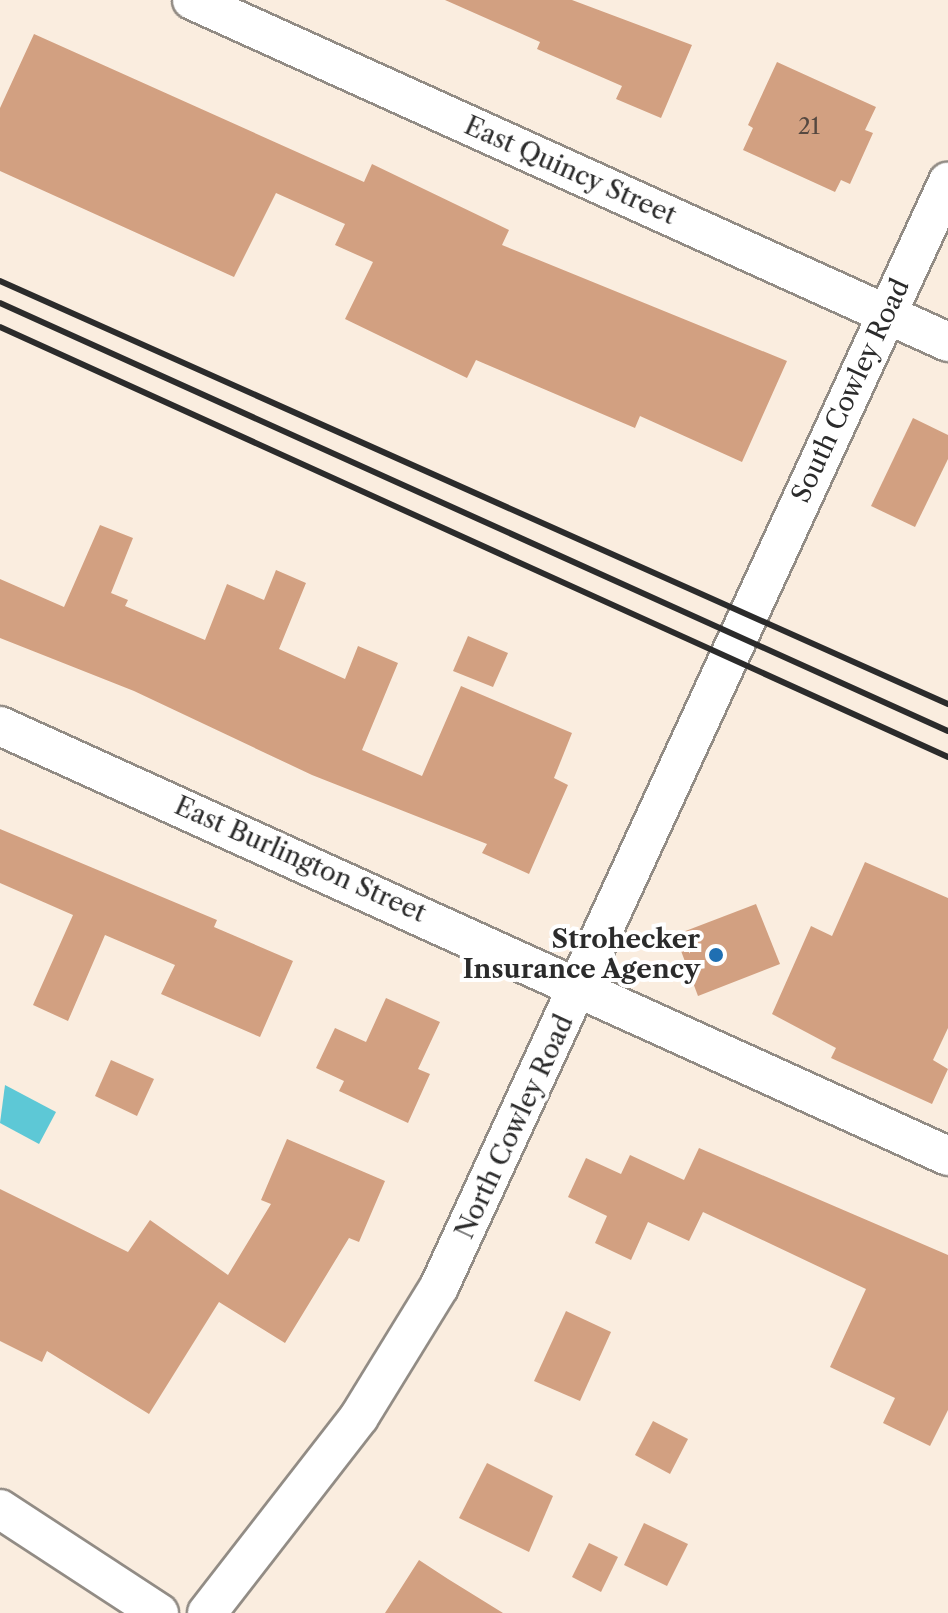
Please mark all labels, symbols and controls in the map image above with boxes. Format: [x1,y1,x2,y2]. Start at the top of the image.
street label: East Quincy Street [459,110,681,232]
house number: 21 [798,114,820,140]
street label: South Cowley Road [785,274,917,508]
street label: East Burlington Street [170,790,430,930]
place label: Strohecker Insurance Agency [462,924,700,986]
marker: Strohecker Insurance Agency [707,946,725,964]
street label: North Cowley Road [449,1010,581,1244]

